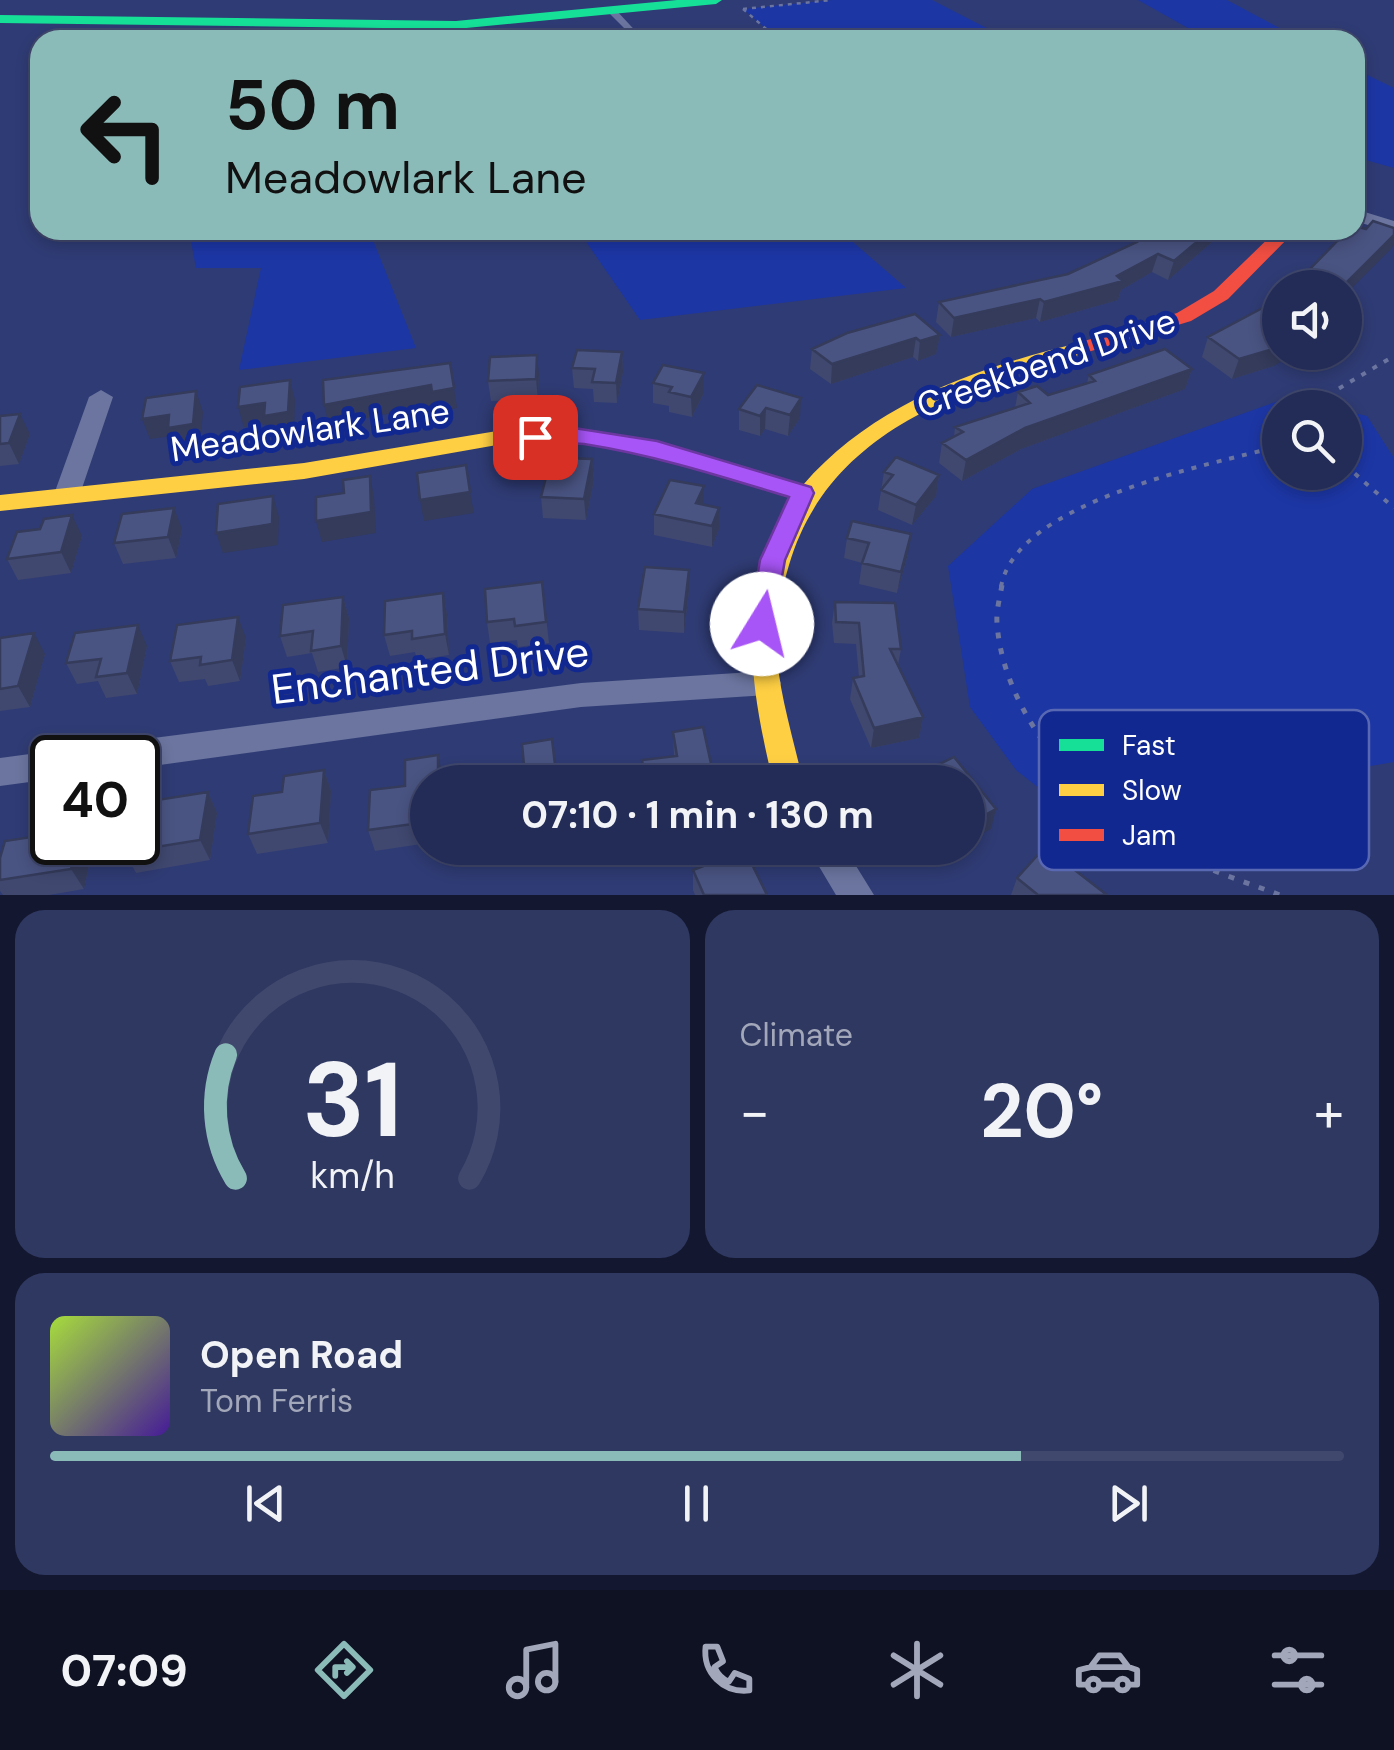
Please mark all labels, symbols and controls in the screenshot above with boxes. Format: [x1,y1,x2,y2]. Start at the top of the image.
text: 50 m [225,60,400,151]
icon: left [60,70,190,200]
text: Meadowlark Lane [225,148,587,207]
map controls [1262,270,1362,490]
button: sound [1262,270,1362,370]
street label: Creekbend Drive [910,297,1182,429]
street label: Meadowlark Lane [168,388,452,472]
button: search [1262,390,1362,490]
pin [493,395,578,480]
icon: arrive [508,410,563,465]
position arrow [710,572,814,676]
street label: Enchanted Drive [268,624,592,717]
legend [1039,710,1369,870]
text: Fast [1122,727,1176,764]
speed limit sign: 40 [30,735,160,865]
text: Slow [1122,772,1182,809]
text: 07:10 · 1 min · 130 m [521,790,874,840]
text: Jam [1122,817,1176,854]
text: Climate [740,1014,853,1056]
text: 31 [302,1033,402,1168]
text: 20° [980,1063,1103,1160]
text: − [740,1076,770,1148]
text: + [1314,1076,1344,1148]
text: km/h [310,1153,394,1199]
text: Open Road [200,1330,403,1380]
text: Tom Ferris [200,1380,353,1422]
icon: previous [238,1476,293,1531]
icon: pause [669,1476,724,1531]
icon: next [1101,1476,1156,1531]
icon: directions [309,1635,379,1705]
icon: music [500,1635,570,1705]
icon: phone [691,1635,761,1705]
icon: climate [882,1635,952,1705]
icon: car [1073,1635,1143,1705]
icon: filters [1263,1635,1333,1705]
text: 07:09 [60,1641,188,1700]

